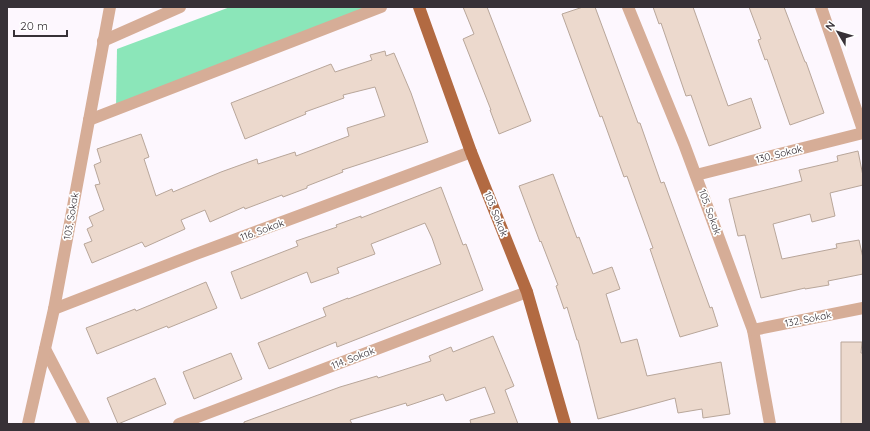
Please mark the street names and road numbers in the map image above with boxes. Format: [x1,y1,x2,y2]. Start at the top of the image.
street label: 130. Sokak [754,142,804,166]
street label: 105. Sokak [696,187,724,237]
street label: 103. Sokak [481,189,511,239]
street label: 103. Sokak [60,191,82,241]
street label: 116. Sokak [238,216,286,244]
street label: 132. Sokak [783,308,833,330]
street label: 114. Sokak [329,344,377,372]

